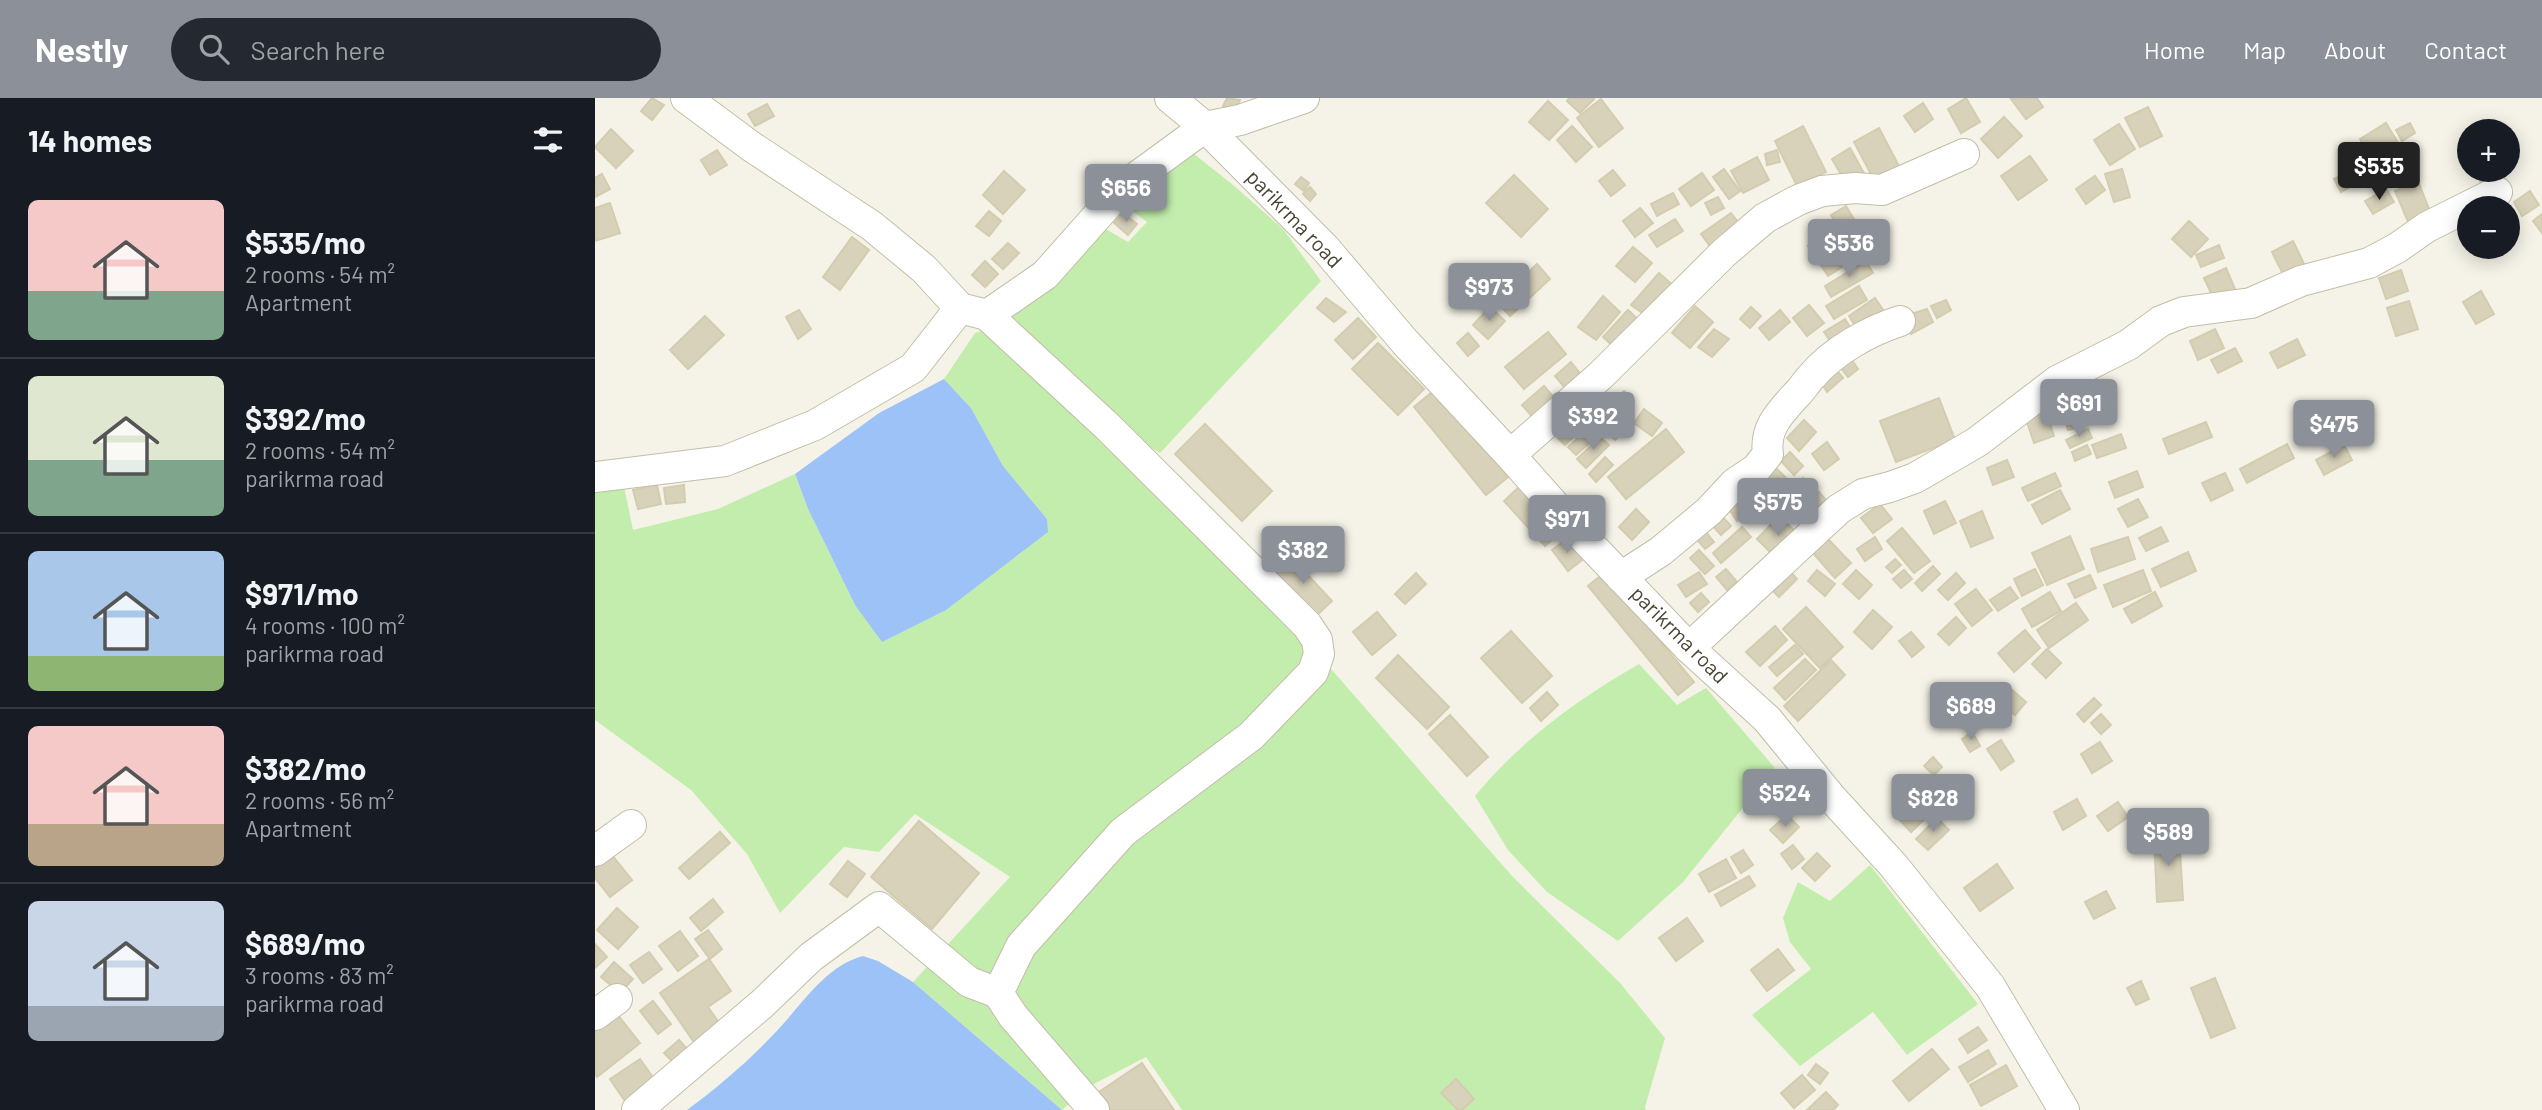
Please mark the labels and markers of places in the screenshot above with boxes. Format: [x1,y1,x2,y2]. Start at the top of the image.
pin: $535 [2338,142,2420,202]
pin: $656 [1085,164,1167,224]
pin: $536 [1808,220,1890,279]
pin: $973 [1448,264,1530,323]
pin: $691 [2038,380,2120,439]
pin: $392 [1552,392,1634,452]
pin: $475 [2293,400,2375,460]
pin: $575 [1737,478,1819,538]
pin: $971 [1526,496,1608,555]
pin: $382 [1262,526,1344,586]
pin: $689 [1930,682,2012,742]
pin: $524 [1744,770,1826,829]
pin: $828 [1892,774,1974,834]
pin: $589 [2127,808,2209,868]

